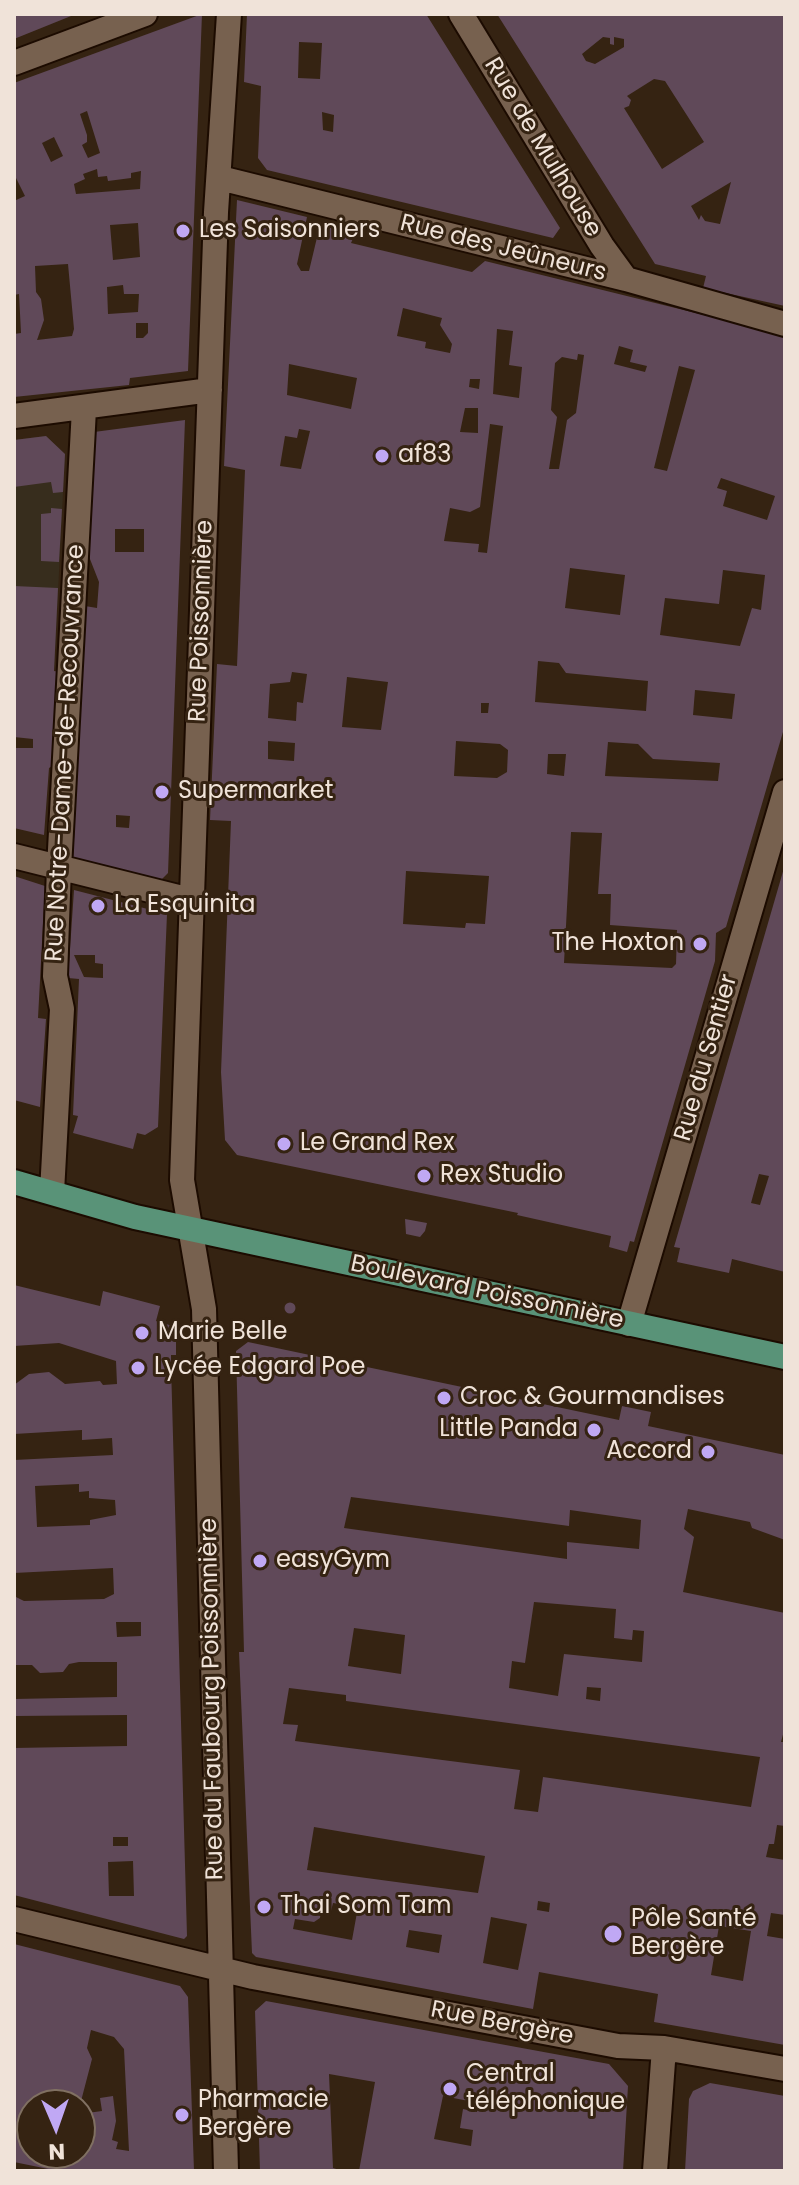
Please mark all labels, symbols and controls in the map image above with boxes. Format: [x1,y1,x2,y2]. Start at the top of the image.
street label: Rue de Mulhouse [477,53,607,243]
street label: Rue des Jeûneurs [397,209,609,289]
place label: Les Saisonniers [199,217,380,245]
marker: Les Saisonniers [174,222,192,240]
place label: af83 [398,442,451,470]
marker: af83 [373,447,391,465]
street label: Rue Poissonnière [184,519,220,723]
street label: Rue Notre-Dame-de-Recouvrance [41,544,91,962]
place label: Supermarket [178,778,333,806]
marker: Supermarket [153,783,171,801]
place label: La Esquinita [114,892,256,920]
marker: La Esquinita [89,897,107,915]
place label: The Hoxton [551,930,684,958]
marker: The Hoxton [691,935,709,953]
street label: Rue du Sentier [669,971,745,1145]
place label: Le Grand Rex [300,1130,454,1158]
marker: Le Grand Rex [275,1135,293,1153]
place label: Rex Studio [440,1162,563,1190]
marker: Rex Studio [415,1167,433,1185]
street label: Boulevard Poissonnière [348,1250,626,1336]
place label: Marie Belle [158,1319,287,1347]
marker: Marie Belle [133,1324,151,1342]
place label: Lycée Edgard Poe [154,1354,365,1382]
marker: Lycée Edgard Poe [129,1359,147,1377]
place label: Croc & Gourmandises [460,1384,725,1412]
marker: Croc & Gourmandises [435,1389,453,1407]
place label: Little Panda [439,1416,578,1444]
marker: Little Panda [585,1421,603,1439]
place label: Accord [606,1438,692,1466]
marker: Accord [699,1443,717,1461]
street label: Rue du Faubourg Poissonnière [195,1518,231,1880]
place label: easyGym [276,1547,390,1575]
marker: easyGym [251,1552,269,1570]
place label: Thai Som Tam [280,1893,451,1921]
marker: Thai Som Tam [255,1898,273,1916]
place label: Pôle Santé Bergère [631,1906,757,1962]
marker: Pôle Santé Bergère [602,1923,624,1945]
street label: Rue Bergère [428,1996,576,2052]
place label: Central téléphonique [466,2061,625,2117]
marker: Central téléphonique [441,2080,459,2098]
place label: Pharmacie Bergère [198,2087,329,2143]
north arrow [16,2089,96,2169]
marker: Pharmacie Bergère [173,2106,191,2124]
text: N [48,2136,66,2167]

